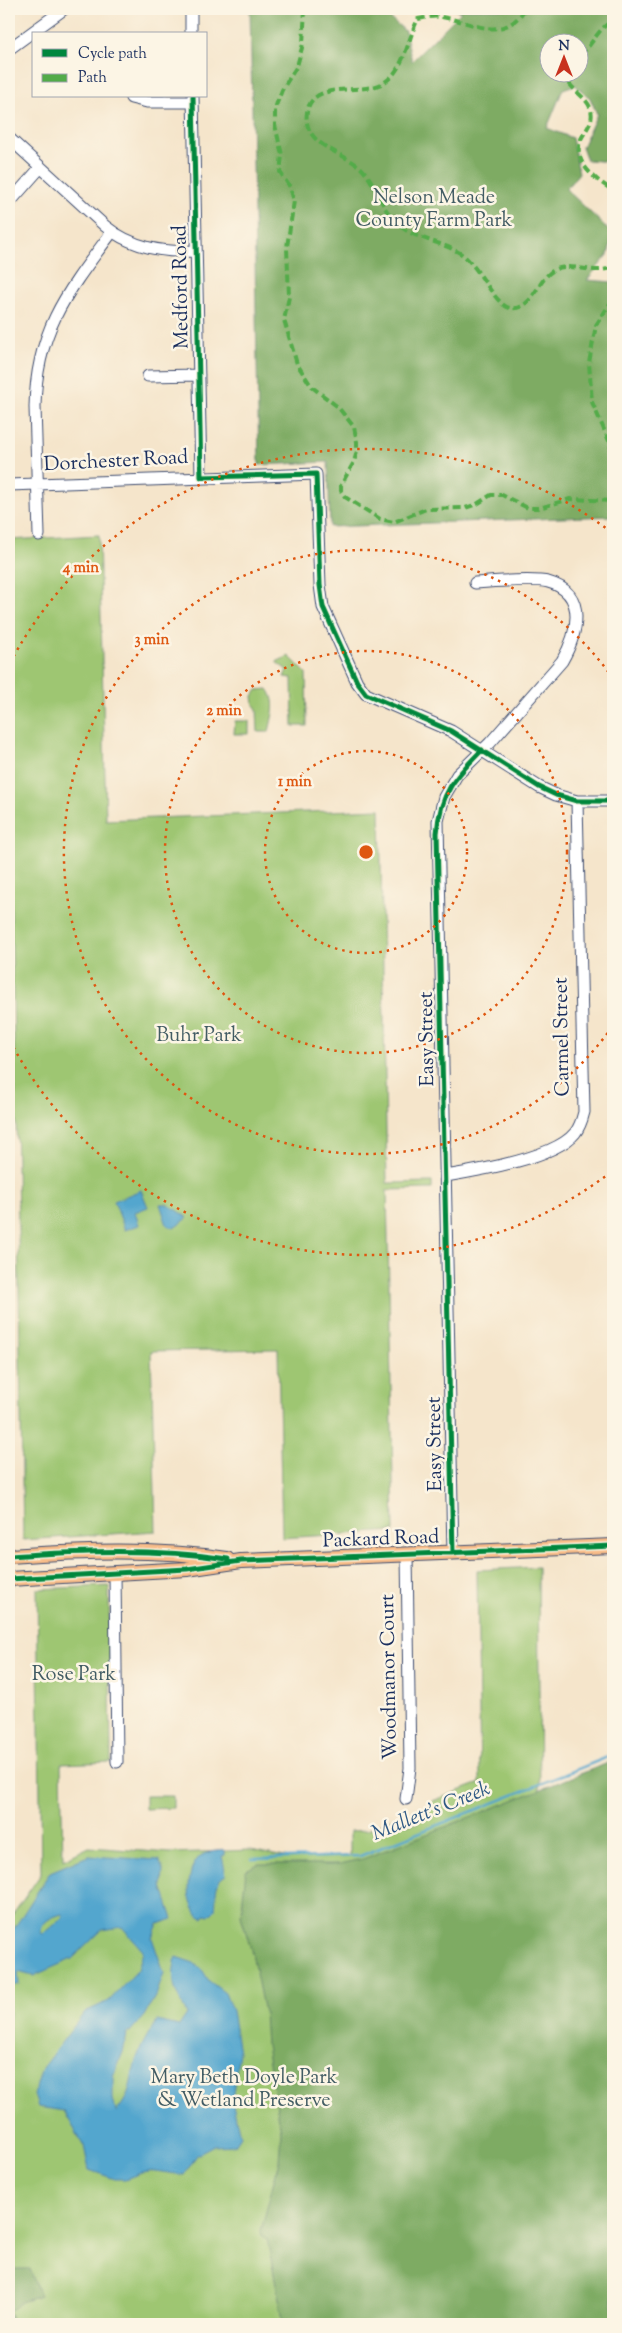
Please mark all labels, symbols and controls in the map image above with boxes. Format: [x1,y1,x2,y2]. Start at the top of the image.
legend [32,32,208,98]
north arrow [540,32,590,82]
text: N [558,37,570,57]
text: Cycle path [78,44,147,65]
text: Path [78,68,107,89]
park label: Nelson Meade County Farm Park [356,184,513,236]
street label: Medford Road [166,225,198,349]
street label: Dorchester Road [43,444,189,480]
text: 4 min [62,558,99,579]
text: 3 min [135,630,170,651]
text: 2 min [206,701,242,722]
text: 1 min [278,772,312,793]
centre of rings [357,843,375,861]
street label: Carmel Street [547,977,579,1097]
street label: Easy Street [413,991,443,1087]
park label: Buhr Park [156,1022,242,1051]
street label: Easy Street [421,1396,451,1492]
street label: Packard Road [322,1523,440,1557]
street label: Woodmanor Court [374,1594,406,1760]
park label: Rose Park [32,1661,116,1690]
water label: Mallett's Creek [367,1774,495,1849]
park label: Mary Beth Doyle Park & Wetland Preserve [151,2064,338,2116]

